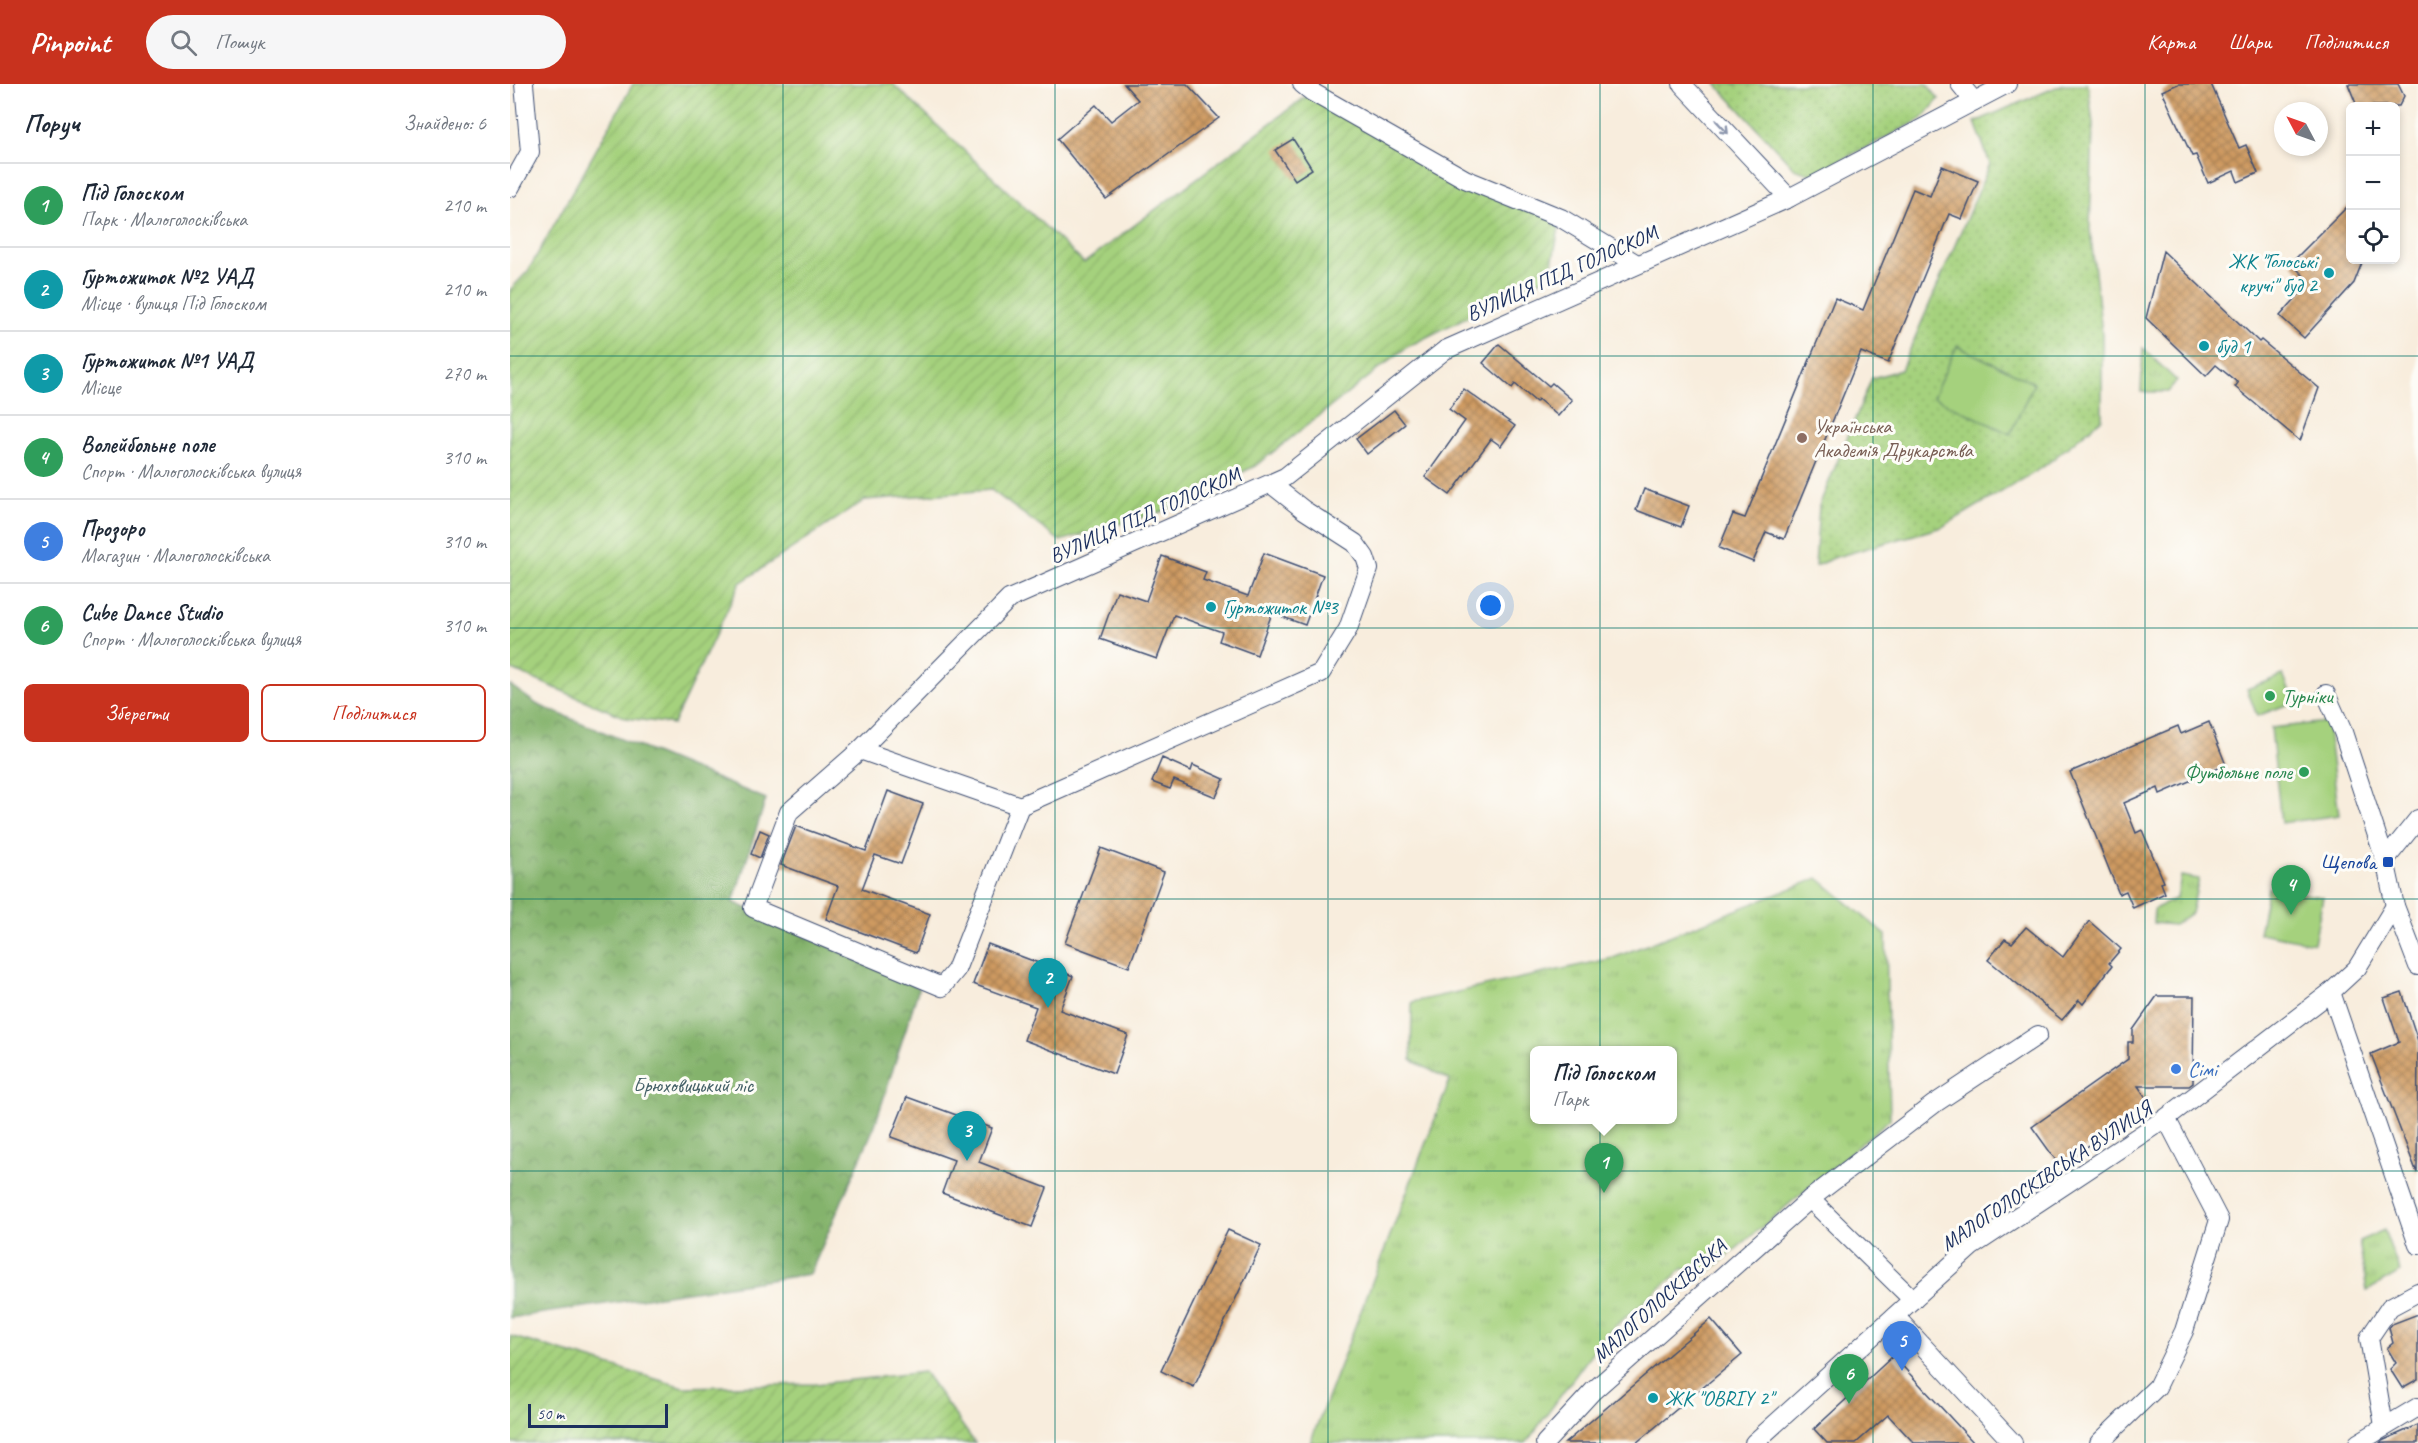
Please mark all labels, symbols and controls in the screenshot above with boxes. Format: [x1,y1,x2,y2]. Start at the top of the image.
search box [146,15,566,69]
text: Pinpoint [30,25,110,60]
icon: search [167,26,200,59]
text: Пошук [215,28,264,56]
text: Карта [2147,29,2195,55]
text: Шари [2228,29,2272,55]
text: Поділитися [2305,29,2388,55]
north arrow [2274,102,2328,156]
map controls [2346,102,2400,264]
button: + [2346,102,2400,156]
text: Поруч [24,107,80,140]
text: Знайдено: 6 [404,111,486,136]
one-way arrow [1715,119,1729,134]
button: − [2346,156,2400,210]
text: Під Голоском [81,179,183,207]
text: 1 [39,193,48,218]
text: 210 m [443,193,486,218]
text: Парк · Малоголосківська [81,207,247,232]
button: locate [2346,210,2400,264]
street label: ВУЛИЦЯ ПІД ГОЛОСКОМ [1462,219,1663,327]
place label: ЖК "Голоські кручі" буд 2 [2228,248,2320,298]
text: Гуртожиток №2 УАД [81,263,253,291]
marker: ЖК "Голоські кручі" буд 2 [2322,266,2336,280]
text: 2 [39,277,48,302]
text: 210 m [443,277,486,302]
text: Місце · вулиця Під Голоском [81,291,266,316]
place label: буд 1 [2216,333,2252,359]
marker: буд 1 [2197,339,2211,353]
text: Гуртожиток №1 УАД [81,347,253,375]
text: 3 [39,361,48,386]
text: 270 m [443,361,486,386]
text: Місце [81,375,121,400]
place label: Українська Академія Друкарства [1814,413,1975,463]
text: Волейбольне поле [81,431,214,459]
marker: Українська Академія Друкарства [1795,431,1809,445]
text: 4 [39,445,48,470]
text: 310 m [443,445,486,470]
text: Спорт · Малоголосківська вулиця [81,459,301,484]
street label: ВУЛИЦЯ ПІД ГОЛОСКОМ [1045,461,1246,569]
text: Прозоро [81,515,145,543]
text: 5 [39,529,48,554]
text: 310 m [443,529,486,554]
text: Магазин · Малоголосківська [81,543,270,568]
your location [1476,591,1505,620]
place label: Гуртожиток №3 [1223,594,1339,620]
text: Cube Dance Studio [81,599,222,627]
marker: Гуртожиток №3 [1204,600,1218,614]
text: 6 [39,613,48,638]
text: 310 m [443,613,486,638]
text: Спорт · Малоголосківська вулиця [81,627,301,652]
place label: Турніки [2282,683,2334,709]
button: Зберегти [24,684,249,742]
button: Поділитися [261,684,486,742]
marker: Турніки [2263,689,2277,703]
place label: Футбольне поле [2185,759,2293,785]
marker: Футбольне поле [2297,765,2311,779]
place label: Щепова [2321,849,2378,875]
marker: Щепова [2381,855,2395,869]
pin: 4 [2272,866,2310,915]
pin: 2 [1028,958,1068,1008]
popup [1530,1046,1677,1124]
place label: Сімі [2188,1056,2220,1082]
text: Під Голоском [1553,1059,1654,1087]
marker: Сімі [2169,1062,2183,1076]
park label: Брюховицький ліс [633,1072,755,1098]
text: Парк [1553,1087,1588,1112]
street label: МАЛОГОЛОСКІВСЬКА ВУЛИЦЯ [1936,1094,2159,1256]
pin: 3 [948,1112,986,1161]
pin: 1 [1584,1144,1624,1193]
street label: МАЛОГОЛОСКІВСЬКА [1586,1233,1733,1368]
pin: 5 [1882,1322,1922,1371]
pin: 6 [1830,1354,1868,1404]
place label: ЖК "OBRIY 2" [1665,1385,1777,1411]
marker: ЖК "OBRIY 2" [1646,1391,1660,1405]
scale bar [528,1401,668,1428]
text: 50 m [537,1404,564,1424]

